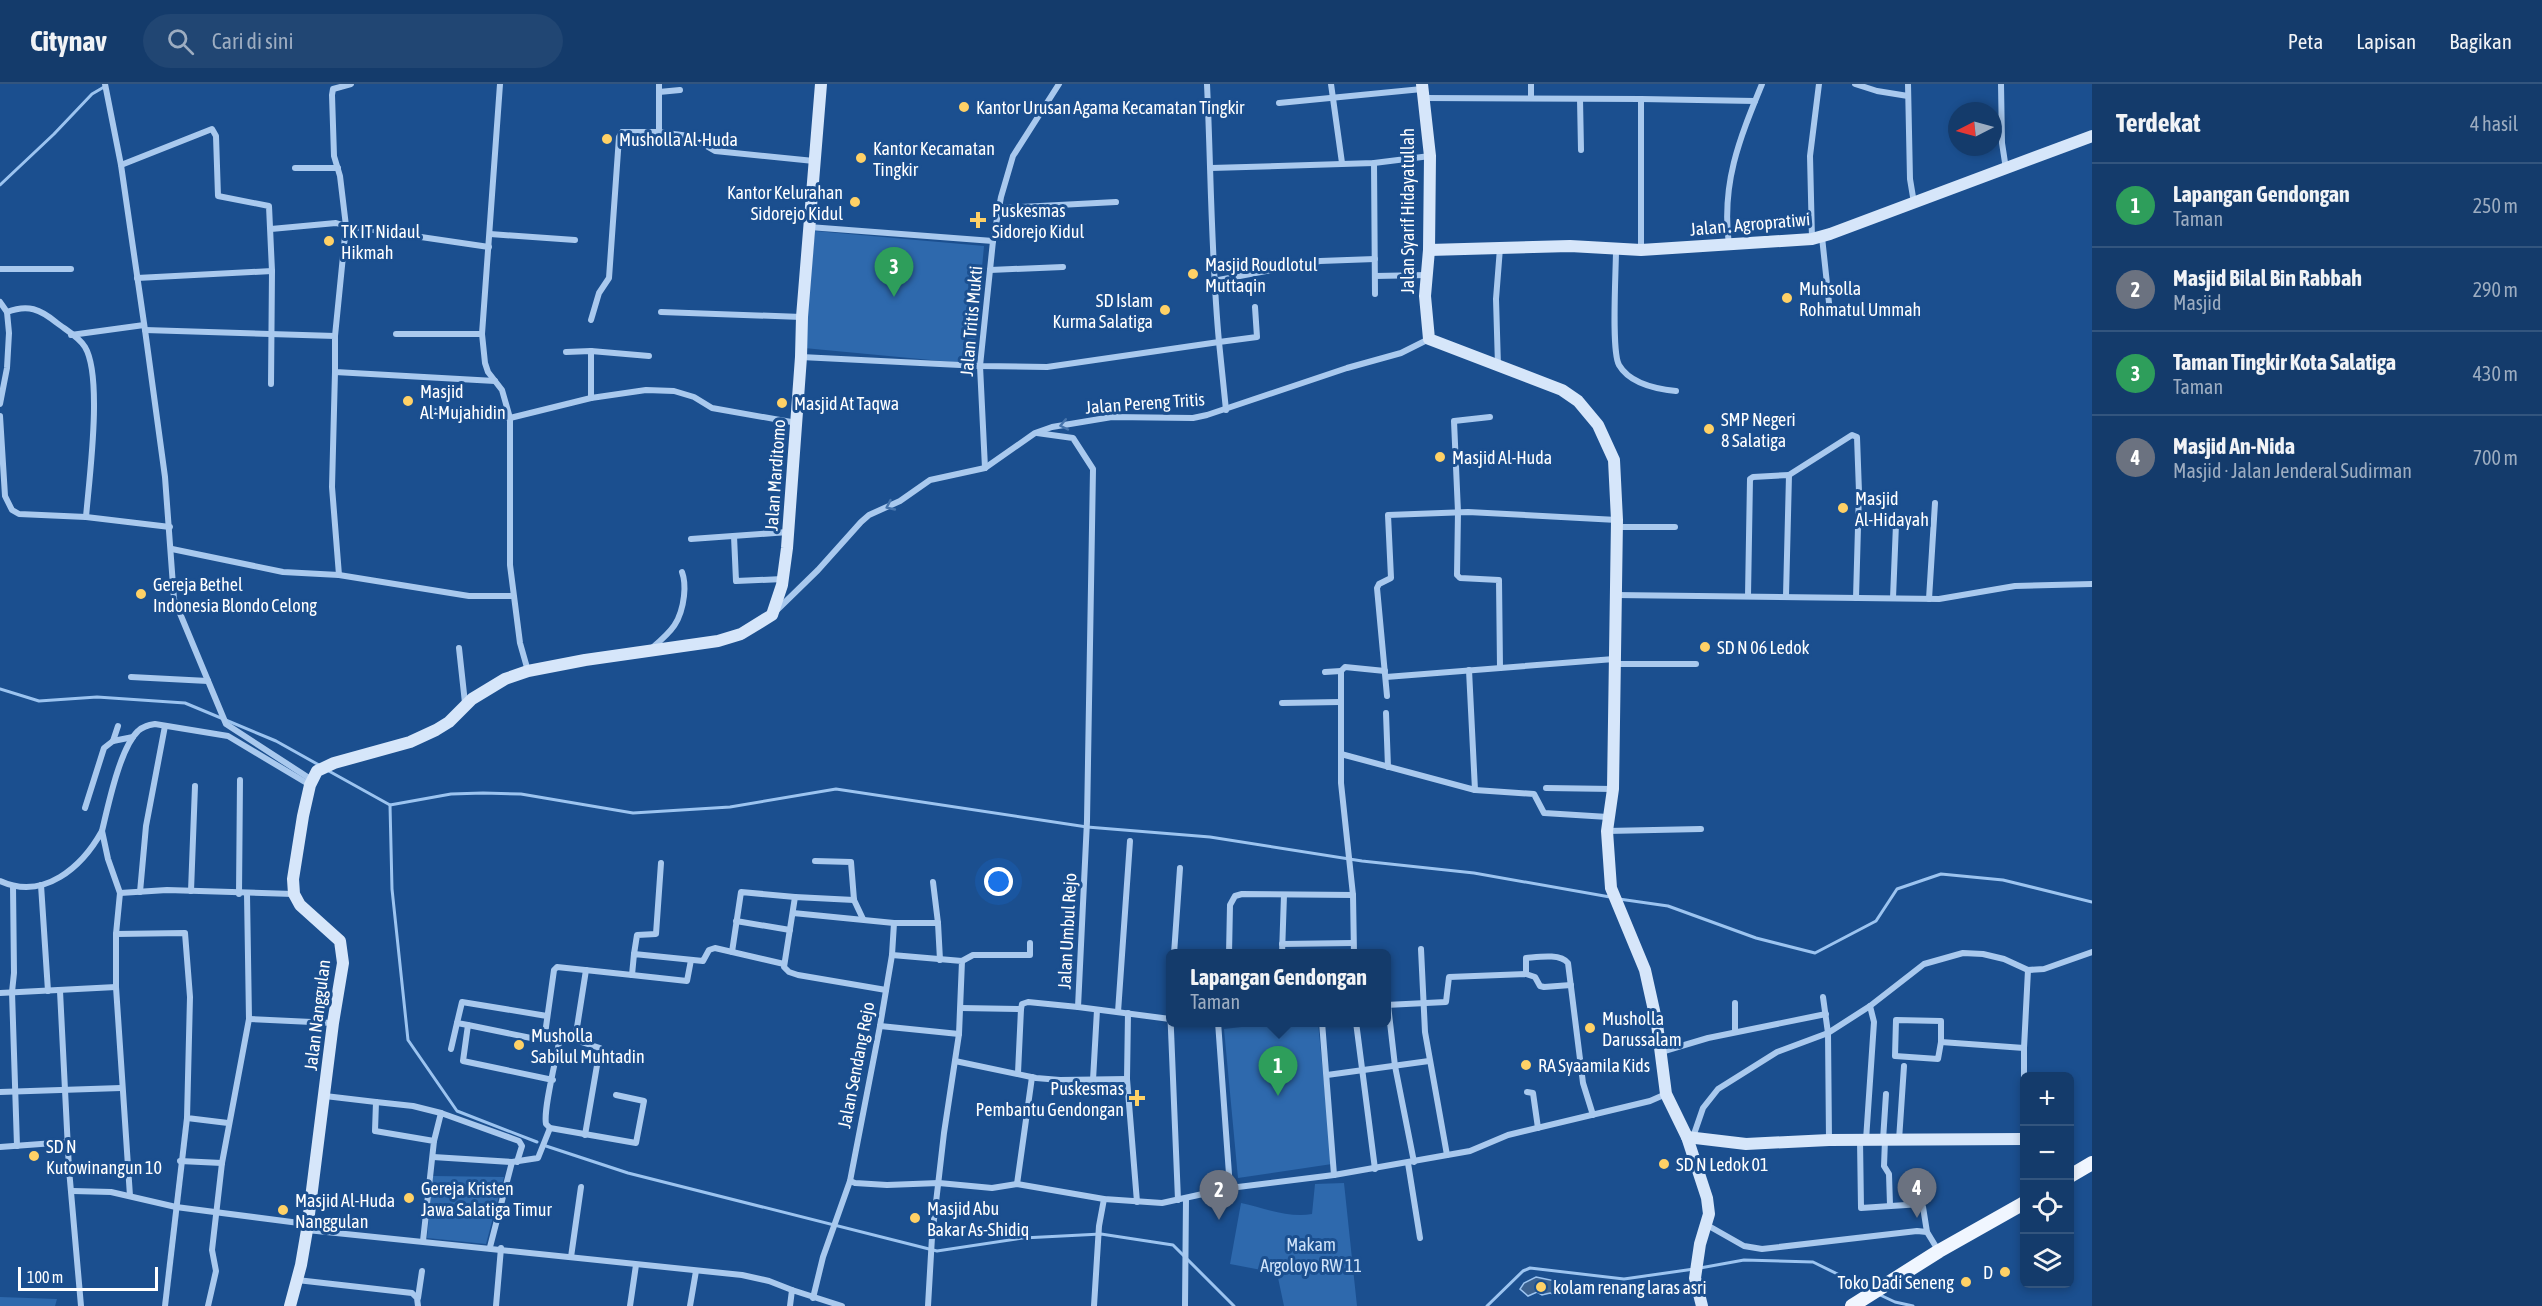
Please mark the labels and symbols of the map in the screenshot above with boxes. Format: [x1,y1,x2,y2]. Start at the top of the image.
place label: Kantor Urusan Agama Kecamatan Tingkir [976,97,1245,118]
marker: Kantor Urusan Agama Kecamatan Tingkir [957,100,971,114]
north arrow [1948,102,2002,156]
street label: Jalan Syarif Hidayatullah [1397,128,1418,294]
place label: Musholla Al-Huda [619,129,738,150]
marker: Musholla Al-Huda [600,132,614,146]
place label: Kantor Kecamatan Tingkir [873,138,995,180]
marker: Kantor Kecamatan Tingkir [854,151,868,165]
place label: Kantor Kelurahan Sidorejo Kidul [727,182,843,224]
marker: Kantor Kelurahan Sidorejo Kidul [848,195,862,209]
place label: Puskesmas Sidorejo Kidul [992,200,1084,242]
street label: Jalan . Agropratiwi [1689,208,1811,240]
marker: Puskesmas Sidorejo Kidul [969,211,987,229]
place label: TK IT Nidaul Hikmah [341,221,421,263]
marker: TK IT Nidaul Hikmah [322,234,336,248]
pin: 3 [874,248,914,297]
place label: Masjid Roudlotul Muttaqin [1205,254,1318,296]
street label: Jalan Tritis Mukti [956,265,986,377]
marker: Masjid Roudlotul Muttaqin [1186,267,1200,281]
place label: Muhsolla Rohmatul Ummah [1799,278,1921,320]
place label: SD Islam Kurma Salatiga [1052,290,1153,332]
marker: Muhsolla Rohmatul Ummah [1780,291,1794,305]
marker: SD Islam Kurma Salatiga [1158,303,1172,317]
place label: Masjid Al-Mujahidin [420,381,506,423]
street label: Jalan Pereng Tritis [1085,388,1205,418]
place label: Masjid At Taqwa [794,393,899,414]
marker: Masjid Al-Mujahidin [401,394,415,408]
marker: Masjid At Taqwa [775,396,789,410]
place label: SMP Negeri 8 Salatiga [1721,409,1796,451]
one-way arrow [1059,418,1069,431]
street label: Jalan Marditomo [761,419,789,531]
marker: SMP Negeri 8 Salatiga [1702,422,1716,436]
place label: Masjid Al-Huda [1452,447,1552,468]
marker: Masjid Al-Huda [1433,450,1447,464]
place label: Masjid Al-Hidayah [1855,488,1929,530]
one-way arrow [886,498,897,510]
marker: Masjid Al-Hidayah [1836,501,1850,515]
place label: Gereja Bethel Indonesia Blondo Celong [153,574,317,616]
marker: Gereja Bethel Indonesia Blondo Celong [134,587,148,601]
place label: SD N 06 Ledok [1717,637,1810,658]
marker: SD N 06 Ledok [1698,640,1712,654]
your location [984,867,1013,896]
street label: Jalan Umbul Rejo [1053,872,1081,990]
street label: Jalan Nanggulan [300,958,334,1072]
street label: Jalan Sendang Rejo [833,1000,879,1130]
place label: Musholla Darussalam [1602,1008,1682,1050]
marker: Musholla Darussalam [1583,1021,1597,1035]
place label: Musholla Sabilul Muhtadin [531,1025,645,1067]
marker: Musholla Sabilul Muhtadin [512,1038,526,1052]
pin: 1 [1258,1046,1298,1096]
place label: RA Syaamila Kids [1538,1055,1650,1076]
marker: RA Syaamila Kids [1519,1058,1533,1072]
place label: Puskesmas Pembantu Gendongan [976,1078,1124,1120]
marker: Puskesmas Pembantu Gendongan [1128,1089,1146,1107]
place label: SD N Kutowinangun 10 [46,1136,162,1178]
marker: SD N Kutowinangun 10 [27,1149,41,1163]
place label: SD N Ledok 01 [1676,1154,1769,1175]
marker: SD N Ledok 01 [1657,1157,1671,1171]
pin: 4 [1898,1168,1936,1218]
pin: 2 [1200,1170,1238,1220]
place label: Gereja Kristen Jawa Salatiga Timur [421,1178,552,1220]
place label: Masjid Al-Huda Nanggulan [295,1190,395,1232]
marker: Gereja Kristen Jawa Salatiga Timur [402,1191,416,1205]
place label: Masjid Abu Bakar As-Shidiq [927,1198,1029,1240]
marker: Masjid Al-Huda Nanggulan [276,1203,290,1217]
marker: Masjid Abu Bakar As-Shidiq [908,1211,922,1225]
park label: Makam Argoloyo RW 11 [1260,1234,1362,1276]
place label: D [1983,1262,1993,1283]
scale bar [18,1264,158,1292]
marker: D [1998,1265,2012,1279]
place label: Toko Dadi Seneng [1838,1272,1954,1293]
marker: Toko Dadi Seneng [1959,1275,1973,1289]
place label: kolam renang laras asri [1553,1277,1707,1298]
marker: kolam renang laras asri [1534,1280,1548,1294]

